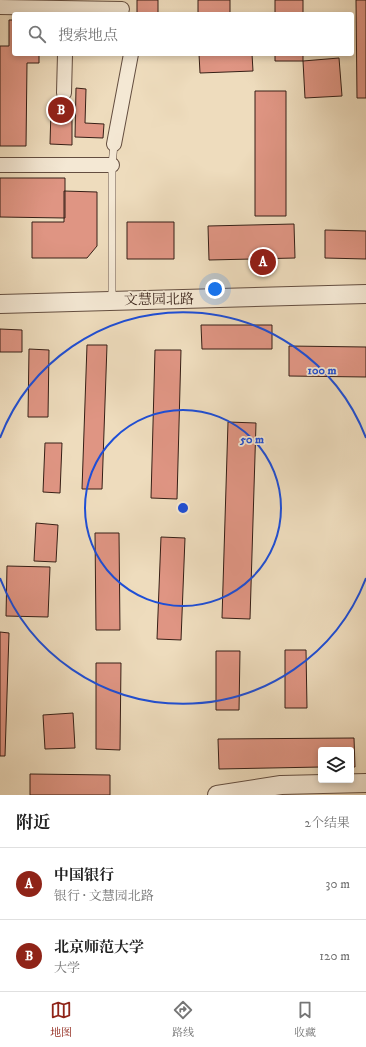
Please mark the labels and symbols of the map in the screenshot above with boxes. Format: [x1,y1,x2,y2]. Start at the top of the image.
pin: B [48,95,74,125]
pin: A [250,247,276,277]
your location [205,279,225,299]
street label: 文慧园北路 [124,290,194,310]
text: 100 m [308,363,336,378]
text: 50 m [239,432,264,447]
centre of rings [176,501,190,515]

